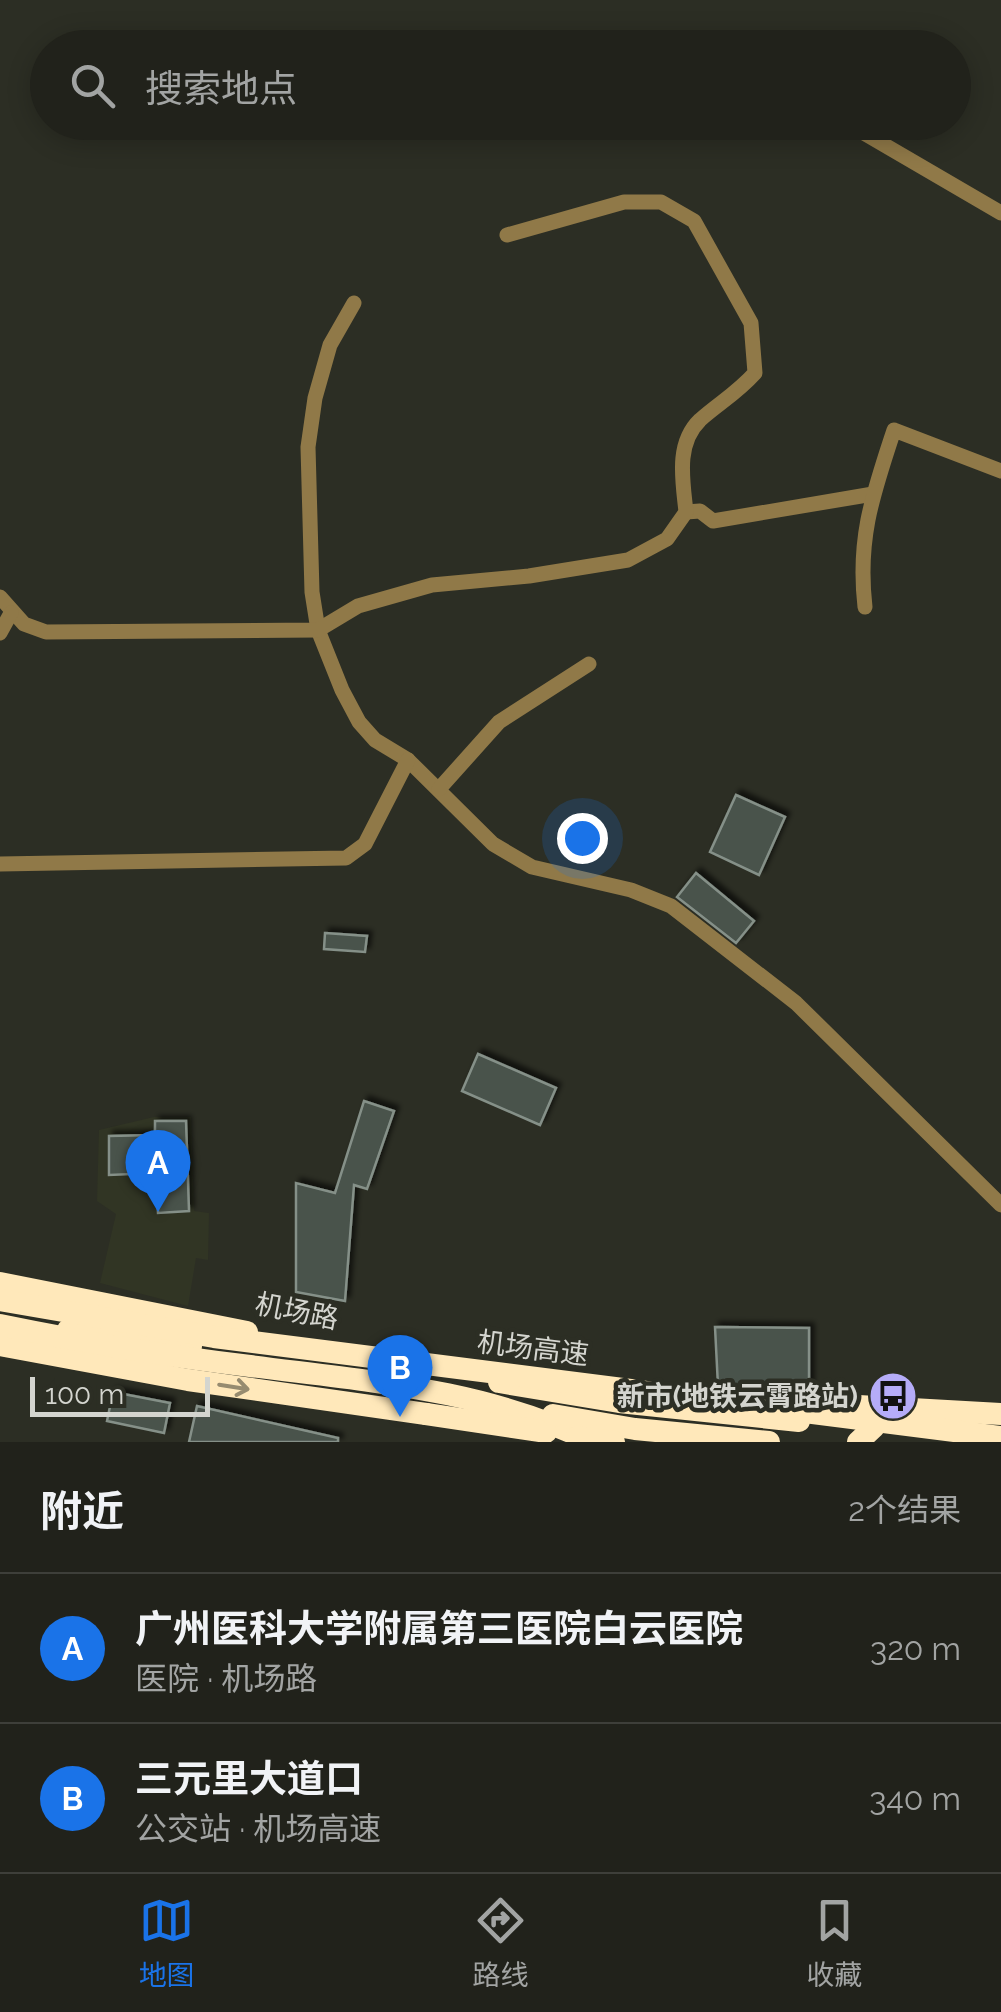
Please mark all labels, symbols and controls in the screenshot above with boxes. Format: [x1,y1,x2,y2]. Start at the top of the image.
search box [30,30,971,140]
icon: search [65,58,120,113]
text: 搜索地点 [145,66,297,111]
your location [557,813,608,864]
pin: A [126,1130,190,1212]
street label: 机场路 [253,1287,341,1336]
street label: 机场高速 [475,1325,591,1372]
pin: B [368,1334,432,1417]
bus stop icon: 新市(地铁云霄路站) [867,1370,919,1422]
scale bar [30,1372,210,1416]
text: 100 m [45,1378,124,1411]
one-way arrow [217,1378,250,1396]
place label: 新市(地铁云霄路站) [617,1380,858,1413]
text: 附近 [40,1487,124,1536]
text: 2个结果 [848,1491,961,1528]
text: 广州医科大学附属第三医院白云医院 [135,1606,743,1651]
text: A [62,1630,83,1667]
text: 320 m [870,1630,961,1667]
text: 医院 · 机场路 [135,1660,317,1697]
text: 三元里大道口 [135,1756,363,1801]
text: B [62,1780,83,1817]
text: 340 m [869,1780,961,1817]
text: 公交站 · 机场高速 [135,1810,381,1847]
tab: 地图 [139,1893,195,1993]
tab: 路线 [472,1893,528,1993]
tab: 收藏 [806,1893,862,1993]

